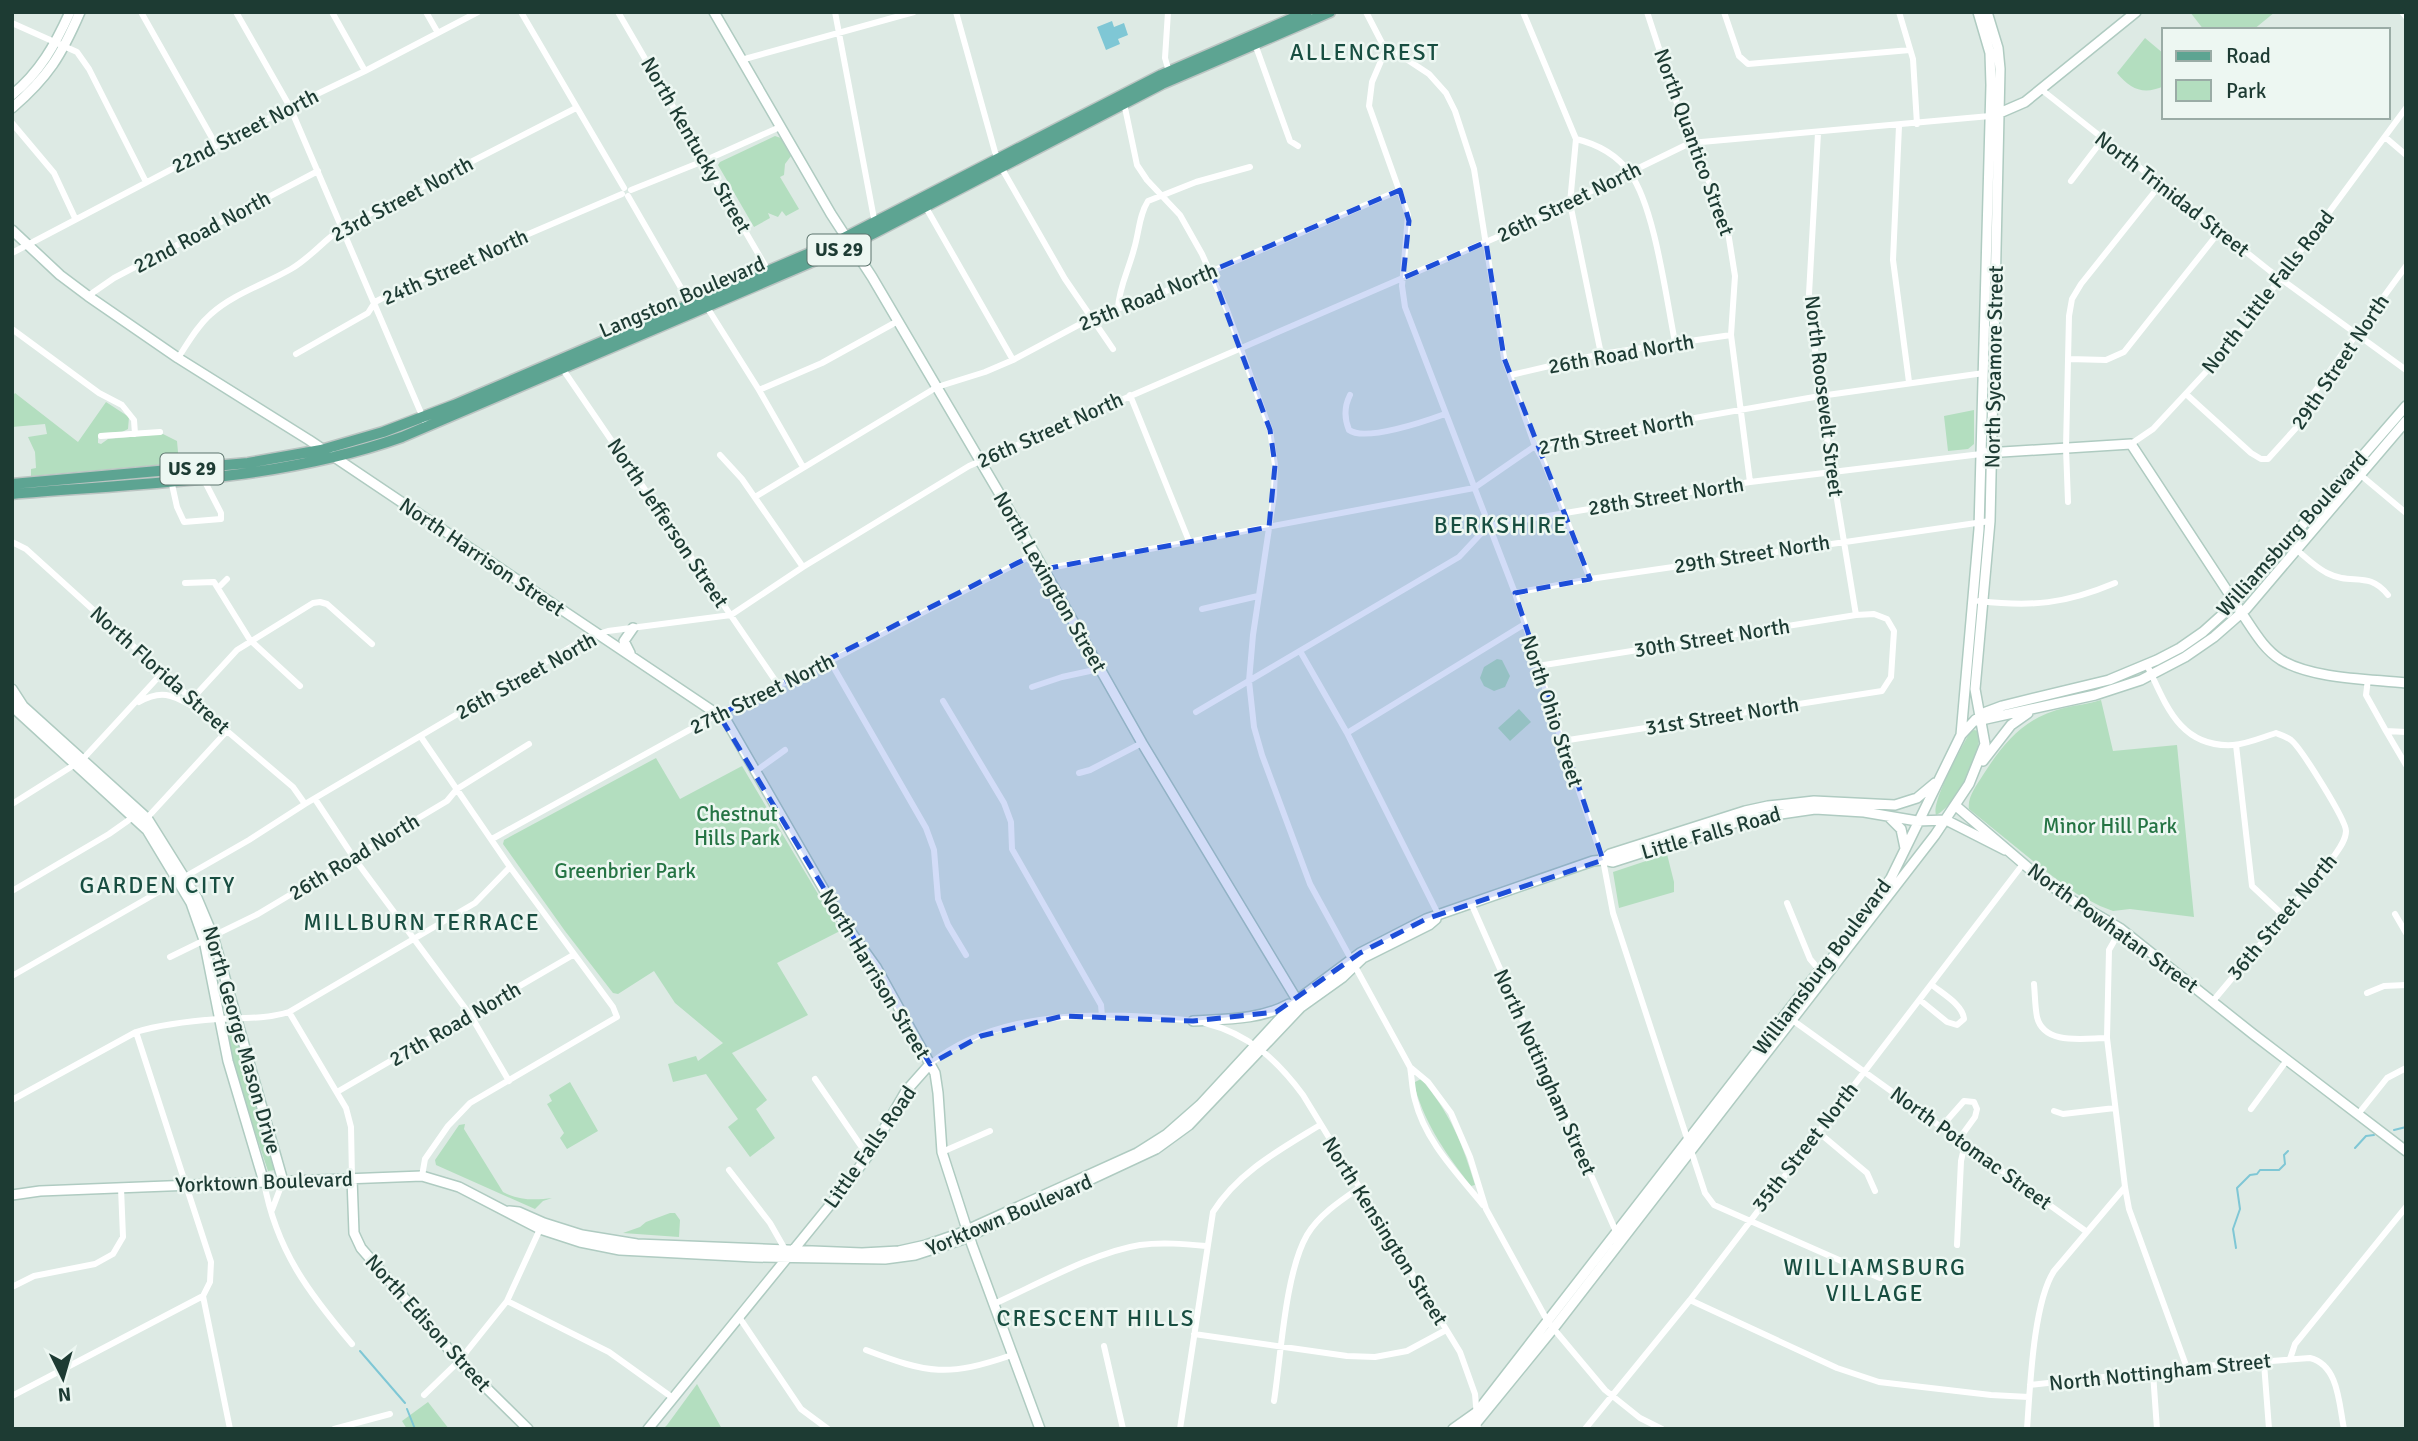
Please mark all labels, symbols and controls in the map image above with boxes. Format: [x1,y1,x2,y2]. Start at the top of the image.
legend [2162,28,2390,119]
district label: ALLENCREST [1290,38,1440,67]
text: Road [2226,43,2271,69]
street label: North Quantico Street [1648,45,1740,239]
street label: North Kentucky Street [635,52,757,238]
text: Park [2226,78,2267,104]
street label: 22nd Street North [167,83,323,179]
street label: North Trinidad Street [2089,126,2255,262]
street label: 23rd Street North [326,151,478,247]
street label: 26th Street North [1492,156,1646,248]
street label: 22nd Road North [129,185,275,279]
street label: North Little Falls Road [2196,205,2340,379]
street label: 24th Street North [378,223,532,311]
road number: US 29 [808,234,870,266]
street label: Langston Boulevard [595,250,769,344]
street label: 25th Road North [1075,257,1221,337]
street label: North Sycamore Street [1979,265,2009,469]
street label: 29th Street North [2285,289,2395,435]
street label: North Roosevelt Street [1799,294,1849,498]
street label: 26th Road North [1546,328,1696,380]
street label: 26th Street North [973,386,1127,474]
street label: 27th Street North [1536,405,1696,461]
street label: North Jefferson Street [602,433,734,613]
street label: Williamsburg Boulevard [2211,446,2373,622]
road number: US 29 [160,454,224,484]
street label: 28th Street North [1586,471,1746,521]
street label: North Lexington Street [988,487,1112,677]
street label: North Harrison Street [394,492,570,622]
district label: BERKSHIRE [1434,511,1568,540]
street label: 29th Street North [1672,529,1832,579]
street label: North Florida Street [85,600,235,740]
street label: 30th Street North [1632,613,1792,663]
street label: 26th Street North [451,626,601,726]
street label: North Ohio Street [1515,632,1589,790]
street label: 27th Street North [685,648,839,740]
street label: 31st Street North [1643,691,1801,741]
park label: Chestnut Hills Park [694,801,781,851]
street label: Little Falls Road [1638,801,1784,865]
street label: 26th Road North [284,808,424,906]
park label: Minor Hill Park [2043,813,2178,839]
street label: 36th Street North [2221,848,2343,986]
street label: North Powhatan Street [2023,857,2203,999]
park label: Greenbrier Park [554,858,696,884]
district label: GARDEN CITY [80,871,236,900]
street label: Williamsburg Boulevard [1747,874,1897,1060]
street label: North Harrison Street [814,884,936,1064]
district label: MILLBURN TERRACE [303,908,541,937]
street label: North George Mason Drive [197,923,287,1157]
street label: North Nottingham Street [1488,965,1602,1179]
street label: 27th Road North [385,976,525,1072]
street label: 35th Street North [1746,1077,1864,1217]
street label: Little Falls Road [818,1081,922,1213]
street label: North Potomac Street [1885,1081,2057,1215]
street label: North Kensington Street [1316,1132,1454,1330]
street label: Yorktown Boulevard [175,1166,353,1198]
street label: Yorktown Boulevard [922,1168,1096,1262]
street label: North Edison Street [359,1249,497,1397]
district label: WILLIAMSBURG VILLAGE [1783,1253,1967,1308]
district label: CRESCENT HILLS [997,1304,1195,1333]
north arrow [28,1343,98,1413]
street label: North Nottingham Street [2048,1347,2272,1397]
text: N [57,1381,72,1406]

